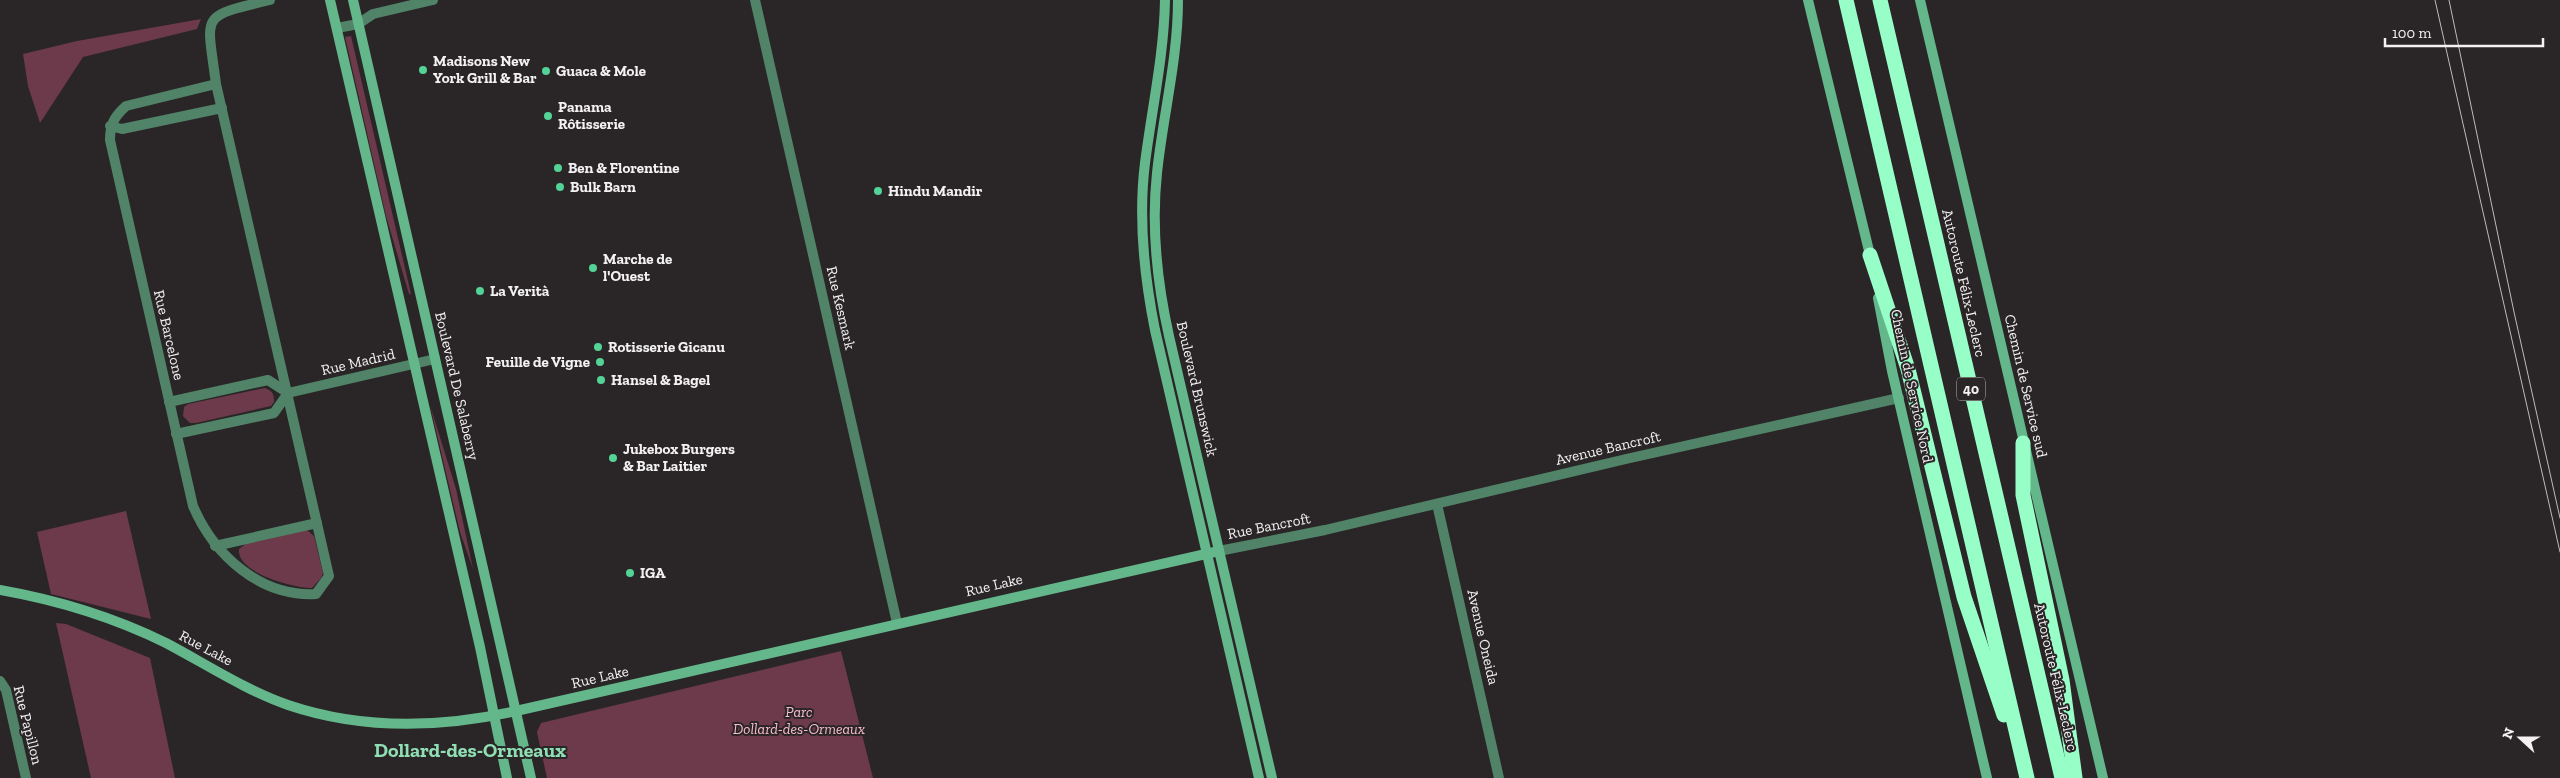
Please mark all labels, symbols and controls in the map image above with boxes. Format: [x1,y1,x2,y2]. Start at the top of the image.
scale bar [2385,15,2542,47]
text: 100 m [2392,24,2431,42]
place label: Madisons New York Grill & Bar [433,52,537,87]
place label: Guaca & Mole [556,62,646,80]
marker: Madisons New York Grill & Bar [417,64,429,76]
marker: Guaca & Mole [540,65,552,77]
place label: Panama Rôtisserie [558,98,625,133]
marker: Panama Rôtisserie [542,110,554,122]
place label: Ben & Florentine [568,159,680,177]
marker: Ben & Florentine [552,162,564,174]
place label: Bulk Barn [570,178,636,196]
marker: Bulk Barn [554,181,566,193]
place label: Hindu Mandir [888,182,983,200]
marker: Hindu Mandir [872,185,884,197]
street label: Autoroute Félix-Leclerc [1938,207,1990,359]
place label: Marche de l'Ouest [603,250,672,285]
marker: Marche de l'Ouest [587,262,599,274]
street label: Rue Kesmark [823,264,859,352]
place label: La Verità [490,282,550,300]
marker: La Verità [474,285,486,297]
street label: Rue Barcelone [150,288,188,382]
street label: Chemin de Service Nord [1887,308,1937,465]
street label: Boulevard De Salaberry [431,310,483,462]
street label: Chemin de Service sud [2001,312,2051,460]
street label: Boulevard Brunswick [1173,320,1221,459]
place label: Rotisserie Gicanu [608,338,725,356]
marker: Rotisserie Gicanu [592,341,604,353]
street label: Rue Madrid [319,345,398,379]
place label: Feuille de Vigne [486,353,590,371]
marker: Feuille de Vigne [594,356,606,368]
place label: Hansel & Bagel [611,371,710,389]
marker: Hansel & Bagel [595,374,607,386]
road number: 40 [1957,378,1985,400]
street label: Avenue Bancroft [1554,427,1663,469]
place label: Jukebox Burgers & Bar Laitier [623,440,735,475]
marker: Jukebox Burgers & Bar Laitier [607,452,619,464]
street label: Rue Bancroft [1226,509,1313,543]
place label: IGA [640,564,666,582]
marker: IGA [624,567,636,579]
street label: Rue Lake [964,570,1024,600]
street label: Avenue Oneida [1463,588,1503,686]
street label: Autoroute Félix-Leclerc [2030,601,2082,753]
street label: Rue Lake [176,626,236,670]
street label: Rue Lake [570,662,630,692]
street label: Rue Papillon [10,684,47,767]
park label: Parc Dollard-des-Ormeaux [733,703,865,738]
north arrow [2495,713,2545,763]
text: N [2498,725,2518,742]
district label: Dollard-des-Ormeaux [374,738,566,762]

